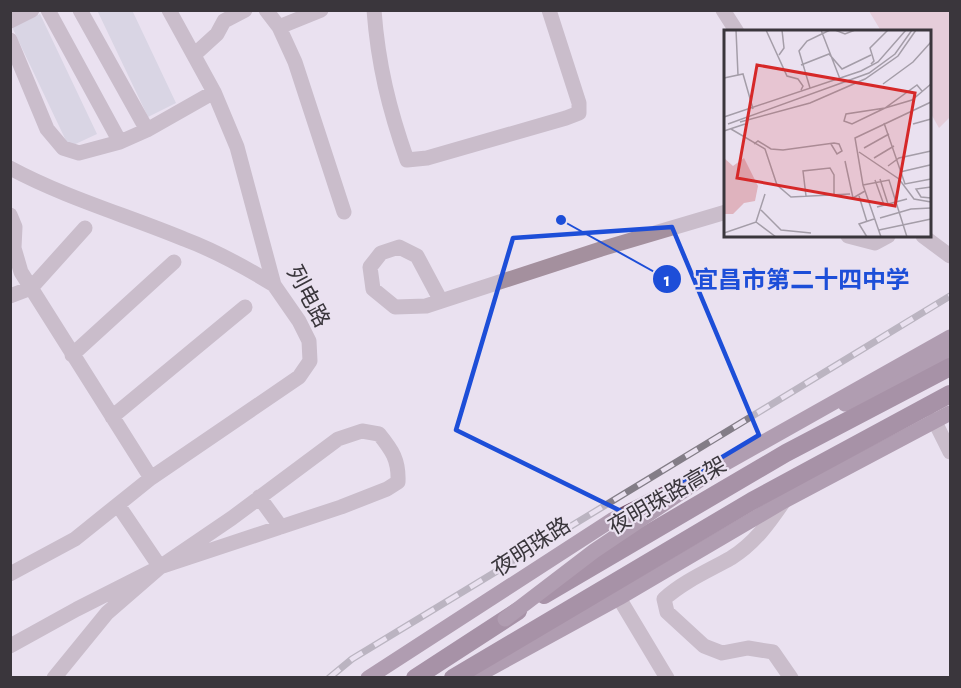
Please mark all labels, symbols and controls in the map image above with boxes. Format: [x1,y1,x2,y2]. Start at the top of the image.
inset map [724,30,931,237]
callout: 宜昌市第二十四中学 [652,258,922,300]
street label: 列电路 [283,262,334,331]
text: 宜昌市第二十四中学 [694,267,910,293]
text: 1 [664,272,670,290]
street label: 夜明珠路高架 [604,452,730,538]
street label: 夜明珠路 [488,513,574,580]

